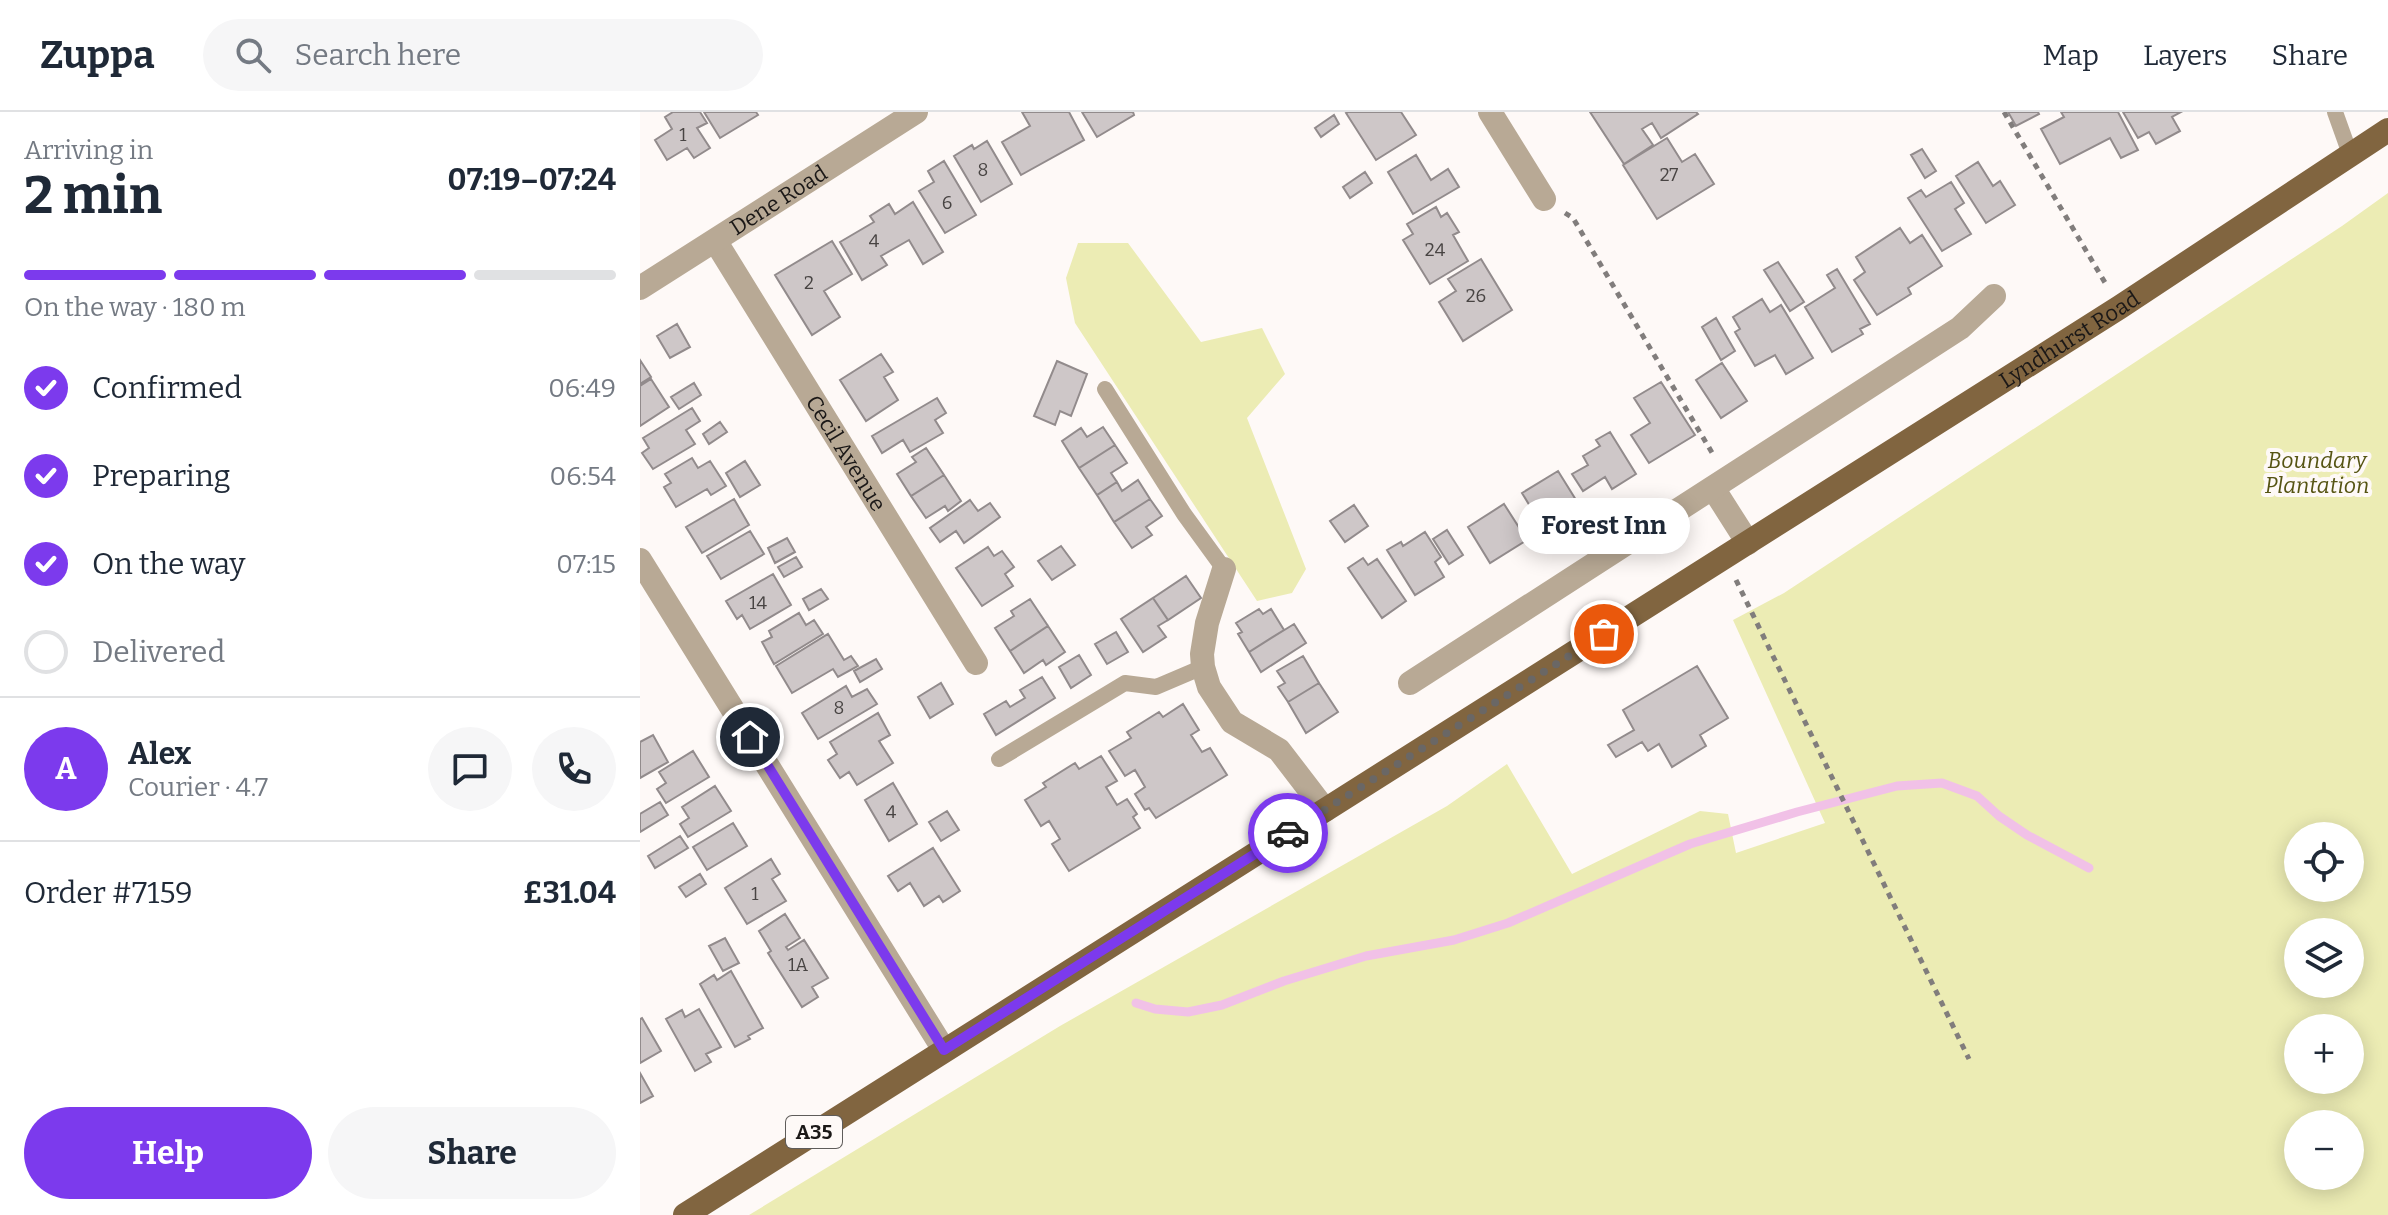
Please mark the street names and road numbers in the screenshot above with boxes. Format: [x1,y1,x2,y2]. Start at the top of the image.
street label: Dene Road [725,159,832,241]
street label: Lyndhurst Road [1994,285,2144,394]
street label: Cecil Avenue [800,390,892,516]
road number: A35 [786,1116,842,1148]

